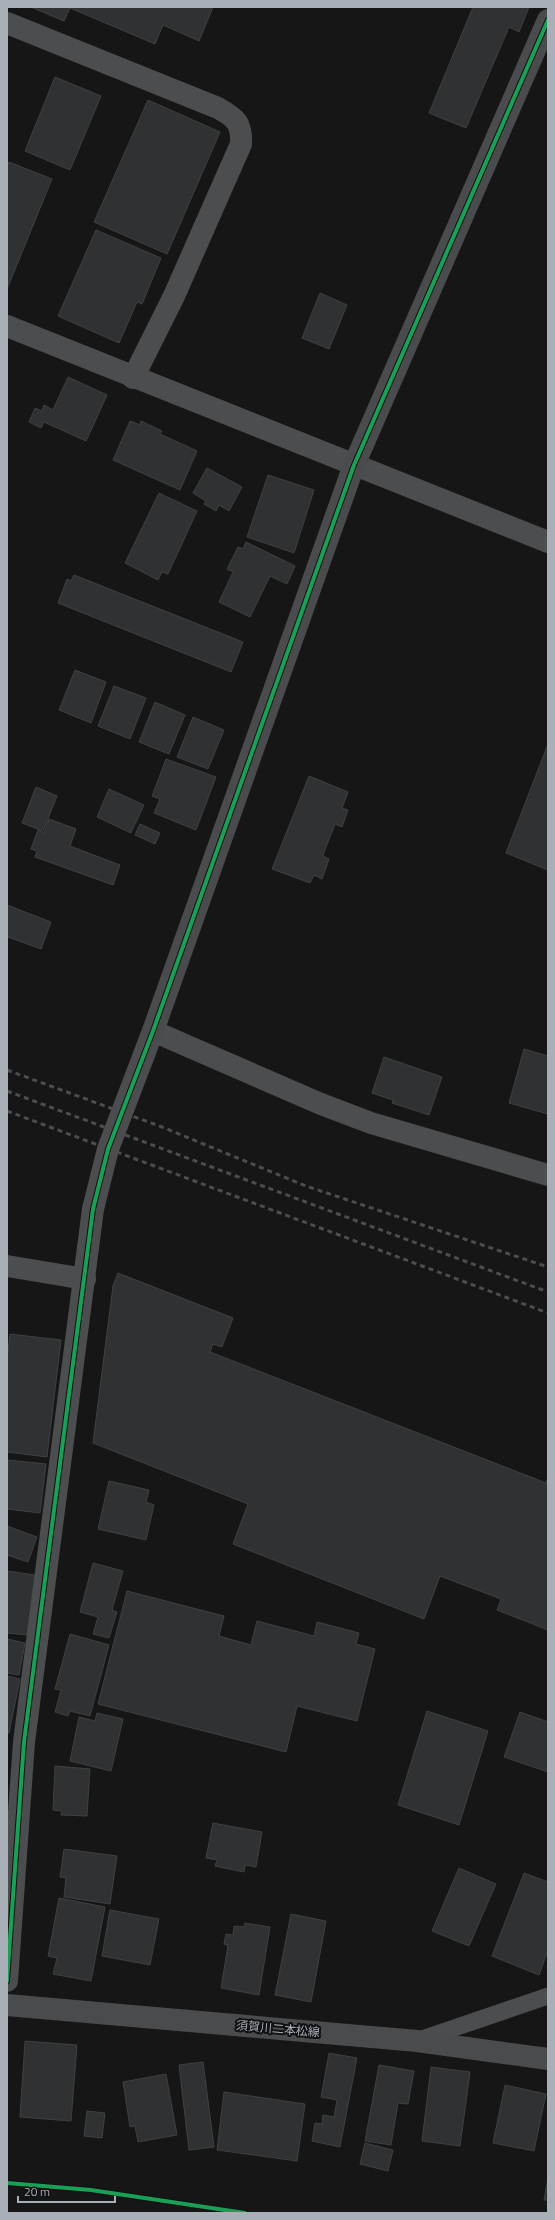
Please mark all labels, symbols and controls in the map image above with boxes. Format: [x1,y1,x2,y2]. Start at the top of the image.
street label: 須賀川二本松線 [235,2015,321,2042]
scale bar [18,2178,115,2204]
text: 20 m [24,2182,50,2201]

